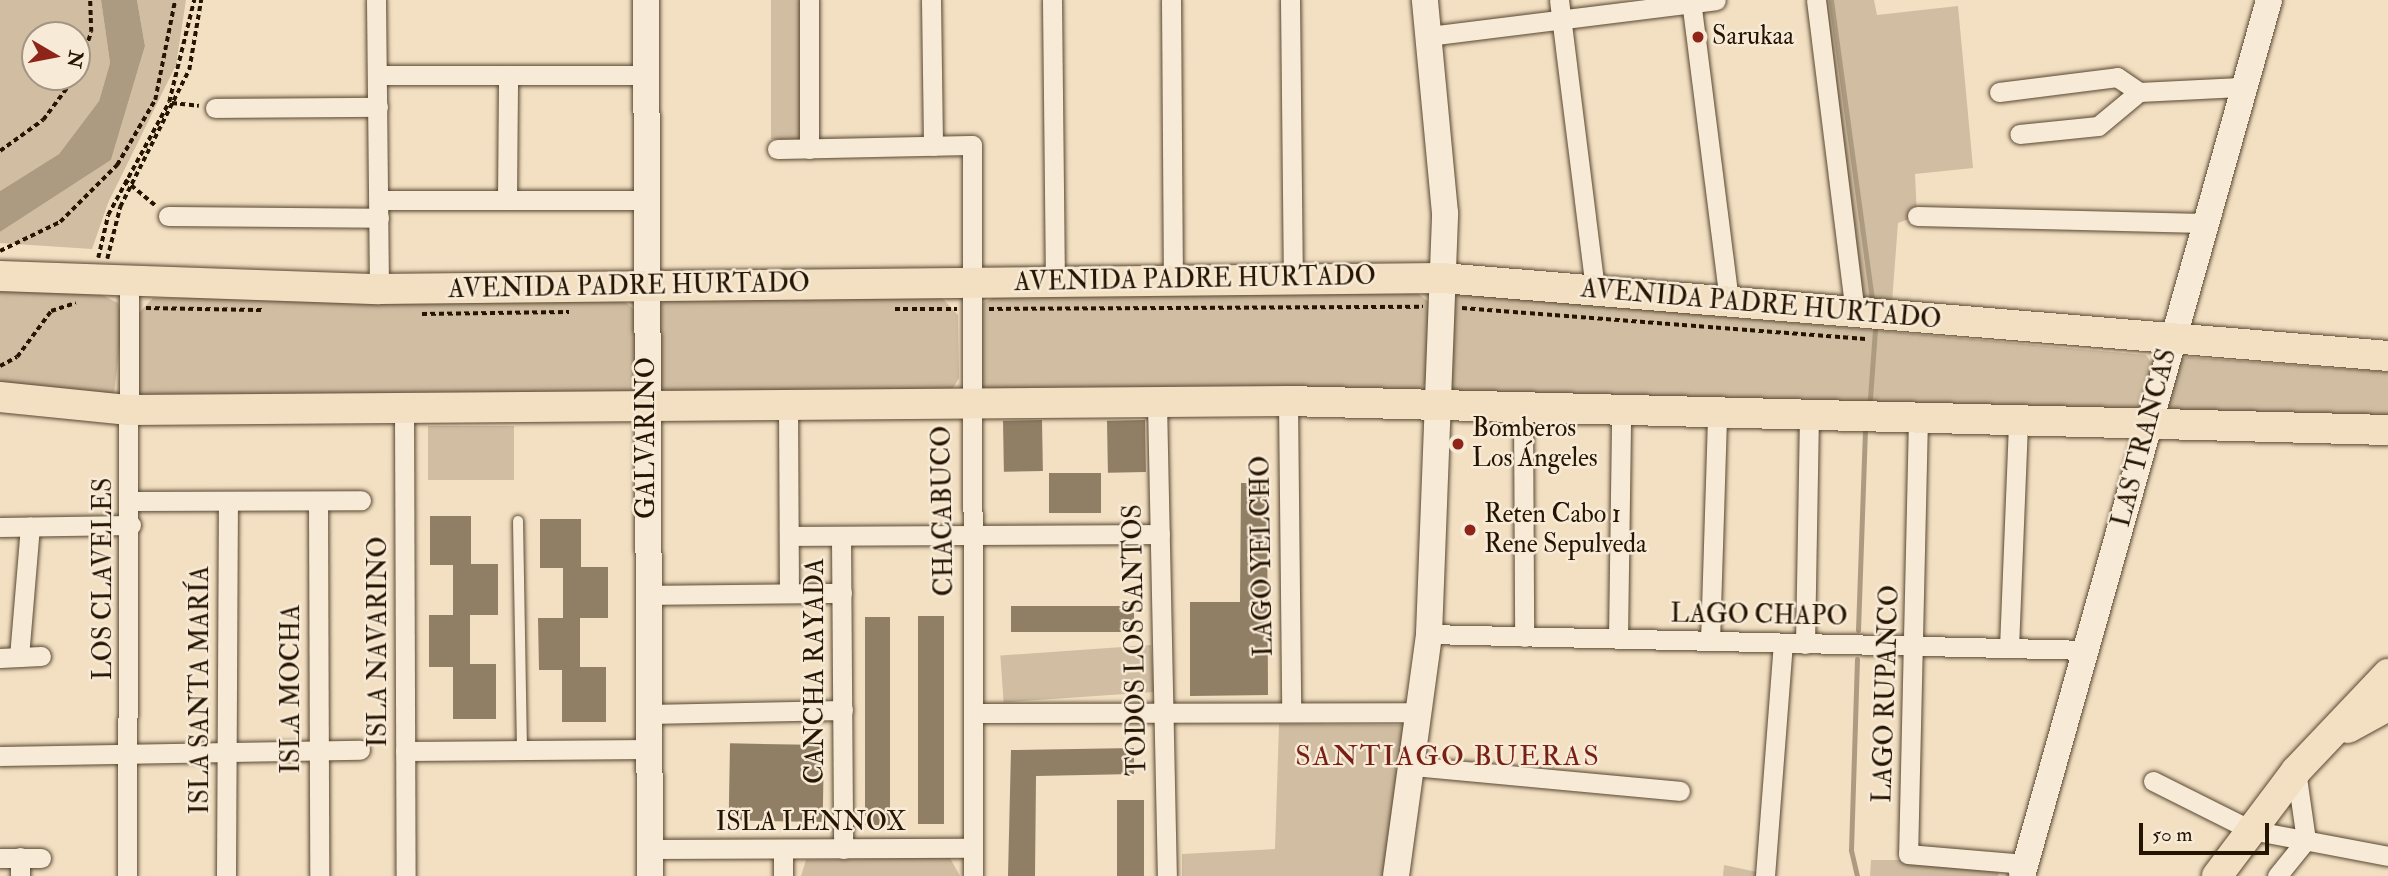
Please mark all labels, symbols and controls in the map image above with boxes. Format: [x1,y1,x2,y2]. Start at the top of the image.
north arrow [21,21,91,91]
place label: Sarukaa [1712,21,1794,53]
marker: Sarukaa [1690,29,1706,45]
text: N [61,49,88,70]
street label: AVENIDA PADRE HURTADO [1014,261,1376,299]
street label: AVENIDA PADRE HURTADO [448,268,810,306]
street label: AVENIDA PADRE HURTADO [1579,274,1943,336]
street label: LAS TRANCAS [2106,345,2184,531]
street label: GALVARINO [631,357,663,519]
place label: Bomberos Los Ángeles [1472,413,1598,474]
street label: CHACABUCO [927,425,961,597]
marker: Bomberos Los Ángeles [1450,436,1466,452]
street label: LAGO YELCHO [1246,455,1280,657]
street label: LOS CLAVELES [88,478,120,680]
place label: Reten Cabo 1 Rene Sepulveda [1484,499,1647,560]
street label: TODOS LOS SANTOS [1118,504,1154,776]
marker: Reten Cabo 1 Rene Sepulveda [1462,522,1478,538]
street label: ISLA NAVARINO [363,537,395,747]
street label: CANCHA RAYADA [800,558,832,784]
street label: ISLA SANTA MARÍA [185,566,217,814]
street label: LAGO RUPANCO [1868,585,1906,803]
street label: LAGO CHAPO [1670,599,1848,633]
street label: ISLA MOCHA [276,604,308,774]
district label: SANTIAGO BUERAS [1297,740,1599,774]
street label: ISLA LENNOX [716,807,906,839]
scale bar [2143,810,2272,854]
text: 50 m [2152,821,2193,848]

